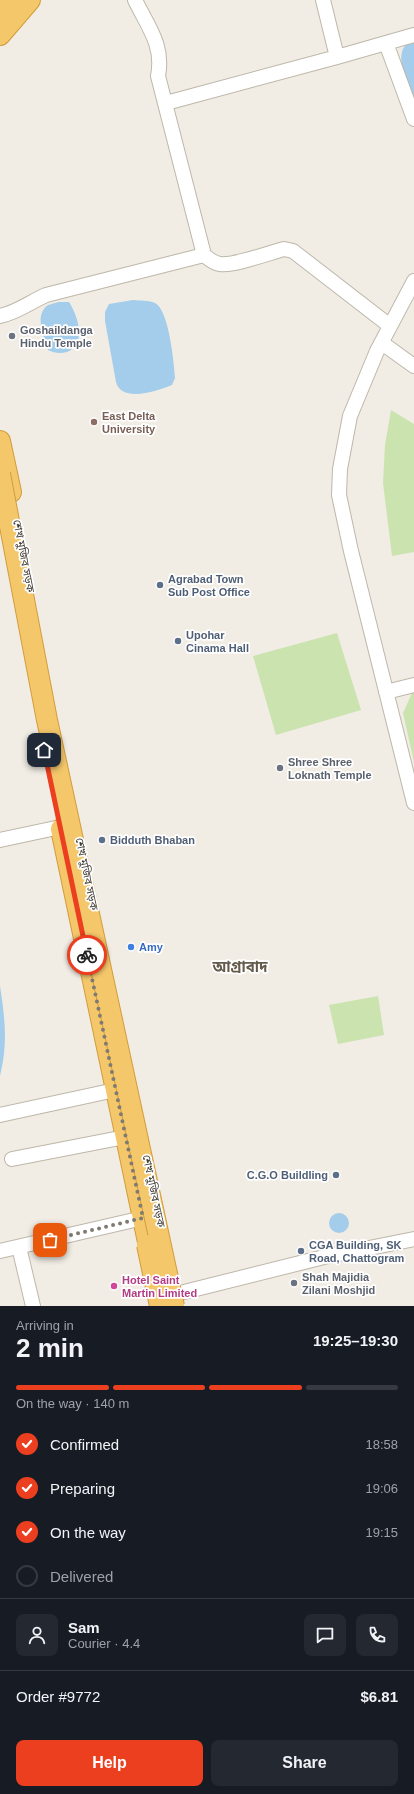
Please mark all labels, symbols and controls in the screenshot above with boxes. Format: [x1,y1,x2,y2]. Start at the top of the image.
place label: Goshaildanga Hindu Temple [20,324,94,349]
marker: Goshaildanga Hindu Temple [7,331,17,341]
place label: East Delta University [102,410,156,435]
marker: East Delta University [89,417,99,427]
street label: শেখ মুজিব সড়ক [10,519,37,594]
place label: Agrabad Town Sub Post Office [168,573,250,598]
marker: Agrabad Town Sub Post Office [155,580,165,590]
place label: Upohar Cinama Hall [186,629,249,654]
marker: Upohar Cinama Hall [173,636,183,646]
pin [27,733,61,767]
icon: home [33,739,55,761]
place label: Shree Shree Loknath Temple [288,756,372,781]
marker: Shree Shree Loknath Temple [275,763,285,773]
place label: Bidduth Bhaban [110,834,195,846]
marker: Bidduth Bhaban [97,835,107,845]
street label: শেখ মুজিব সড়ক [72,837,101,912]
courier [67,935,107,975]
place label: Amy [139,941,164,953]
marker: Amy [126,942,136,952]
icon: bike [76,944,98,966]
district label: আগ্রাবাদ [212,958,268,975]
street label: শেখ মুজিব সড়ক [139,1154,168,1229]
place label: C.G.O Buildling [247,1169,328,1181]
marker: C.G.O Buildling [331,1170,341,1180]
pin [33,1223,67,1257]
icon: bag [39,1229,61,1251]
place label: CGA Building, SK Road, Chattogram [309,1239,405,1264]
marker: CGA Building, SK Road, Chattogram [296,1246,306,1256]
place label: Shah Majidia Zilani Moshjid [302,1271,375,1296]
place label: Hotel Saint Martin Limited [122,1274,197,1299]
marker: Shah Majidia Zilani Moshjid [289,1278,299,1288]
marker: Hotel Saint Martin Limited [109,1281,119,1291]
text: Arriving in [16,1318,74,1333]
text: 19:25–19:30 [313,1332,398,1349]
text: 2 min [16,1333,84,1363]
text: On the way · 140 m [16,1396,129,1411]
icon: check [16,1433,38,1455]
text: Confirmed [50,1436,119,1453]
text: 18:58 [365,1437,398,1452]
icon: check [16,1477,38,1499]
text: Preparing [50,1480,115,1497]
text: 19:06 [365,1481,398,1496]
icon: check [16,1521,38,1543]
text: On the way [50,1524,126,1541]
text: 19:15 [365,1525,398,1540]
text: Delivered [50,1568,113,1585]
button: person [16,1614,58,1656]
button: chat [304,1614,346,1656]
button: phone [356,1614,398,1656]
text: Sam [68,1619,100,1636]
text: Courier · 4.4 [68,1636,140,1651]
text: Order #9772 [16,1688,100,1705]
text: $6.81 [360,1688,398,1705]
button: Help [16,1740,203,1786]
button: Share [211,1740,398,1786]

